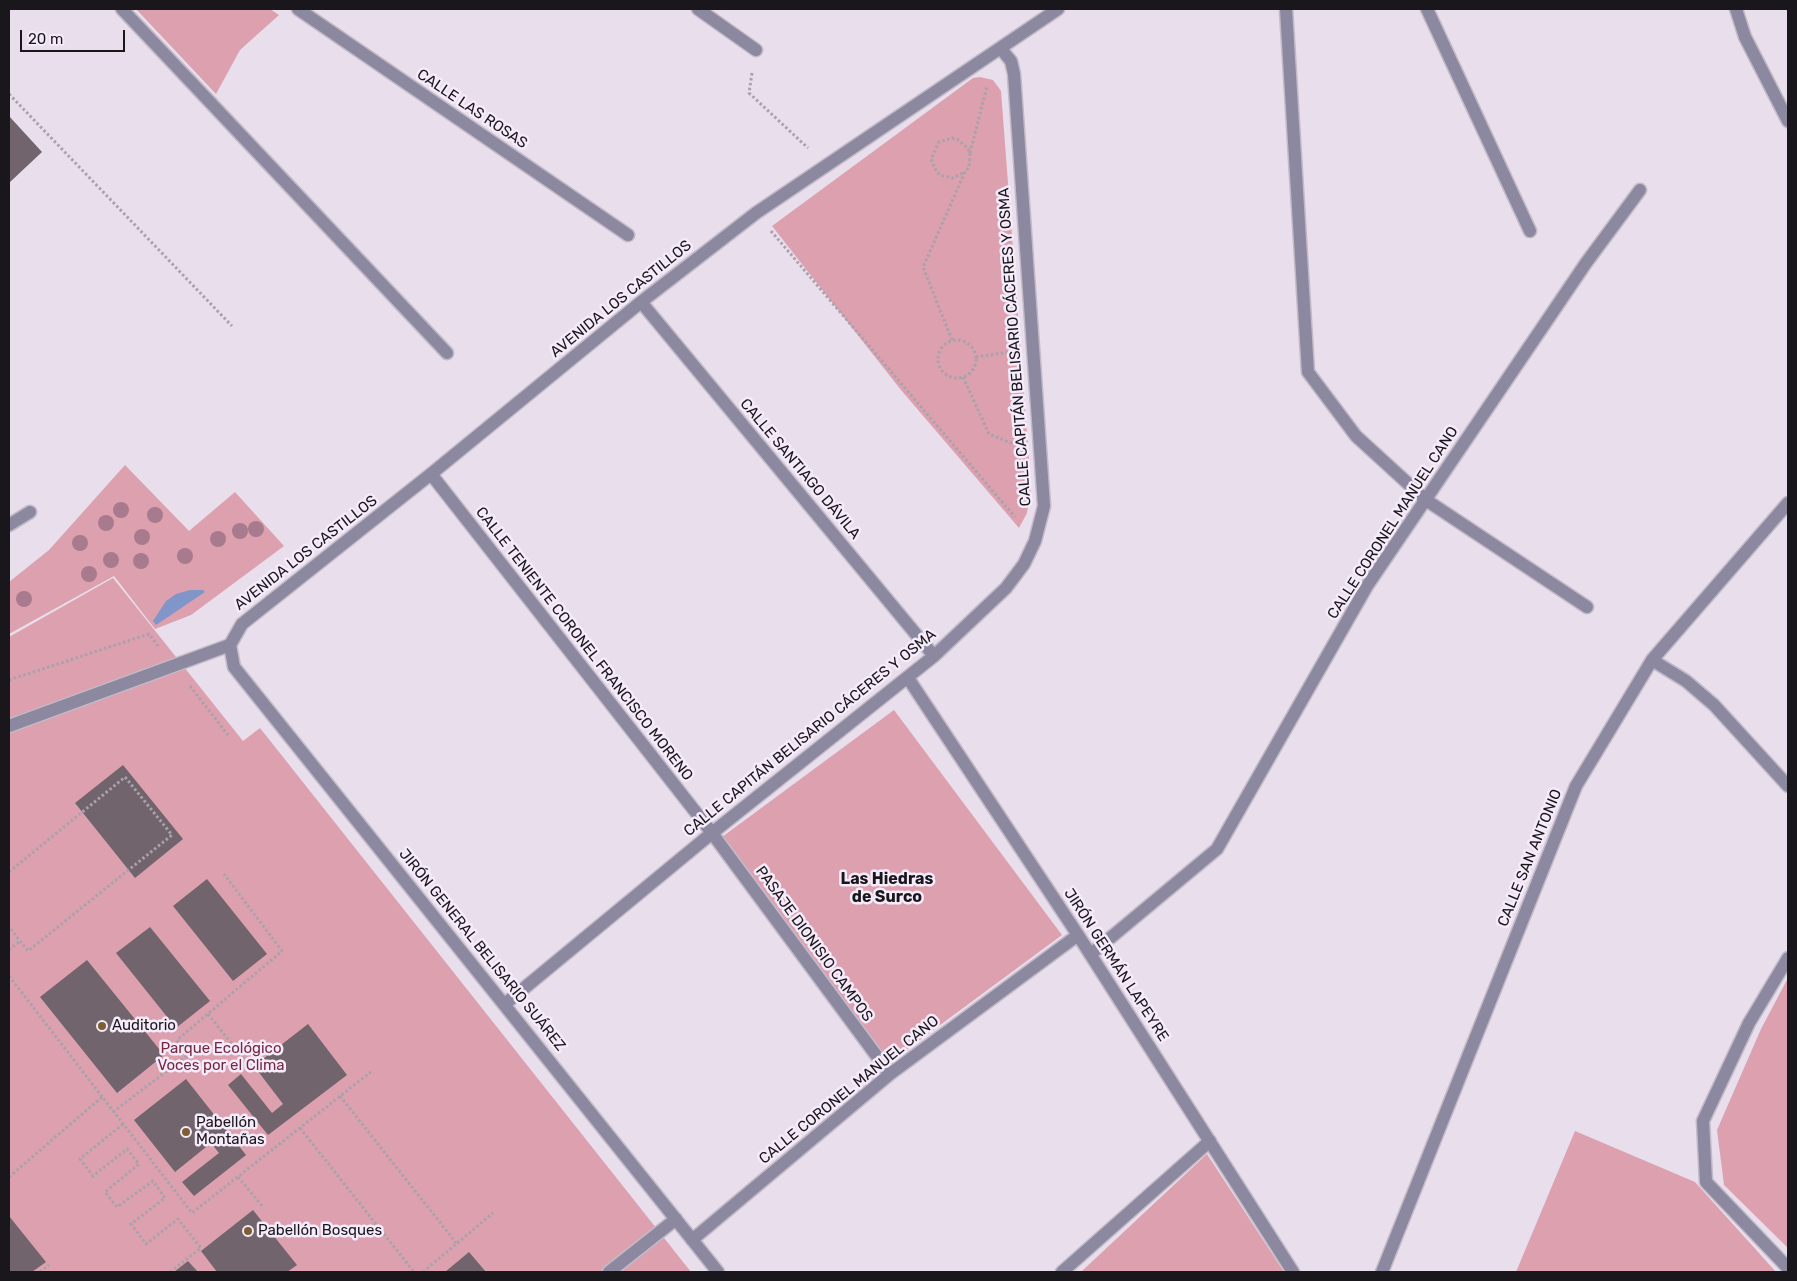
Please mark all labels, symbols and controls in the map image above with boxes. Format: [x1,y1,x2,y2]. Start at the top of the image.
scale bar [22,20,128,52]
text: 20 m [28,30,63,48]
street label: CALLE LAS ROSAS [413,65,531,153]
street label: CALLE CAPITÁN BELISARIO CÁCERES Y OSMA [995,187,1035,507]
street label: AVENIDA LOS CASTILLOS [547,237,695,361]
street label: CALLE SANTIAGO DÁVILA [736,395,864,543]
street label: CALLE CORONEL MANUEL CANO [1324,423,1462,623]
street label: AVENIDA LOS CASTILLOS [231,492,381,614]
street label: CALLE TENIENTE CORONEL FRANCISCO MORENO [471,504,697,784]
street label: CALLE CAPITÁN BELISARIO CÁCERES Y OSMA [680,626,940,840]
street label: CALLE SAN ANTONIO [1494,787,1566,929]
street label: JIRÓN GENERAL BELISARIO SUÁREZ [395,845,569,1055]
street label: PASAJE DIONISIO CAMPOS [752,863,876,1025]
district label: Las Hiedras de Surco [841,869,933,907]
street label: JIRÓN GERMÁN LAPEYRE [1060,885,1172,1045]
street label: CALLE CORONEL MANUEL CANO [756,1012,942,1168]
place label: Auditorio [112,1017,176,1035]
marker: Auditorio [96,1020,108,1032]
park label: Parque Ecológico Voces por el Clima [157,1040,285,1075]
place label: Pabellón Montañas [196,1114,265,1149]
marker: Pabellón Montañas [180,1126,192,1138]
place label: Pabellón Bosques [258,1222,382,1240]
marker: Pabellón Bosques [242,1225,254,1237]

